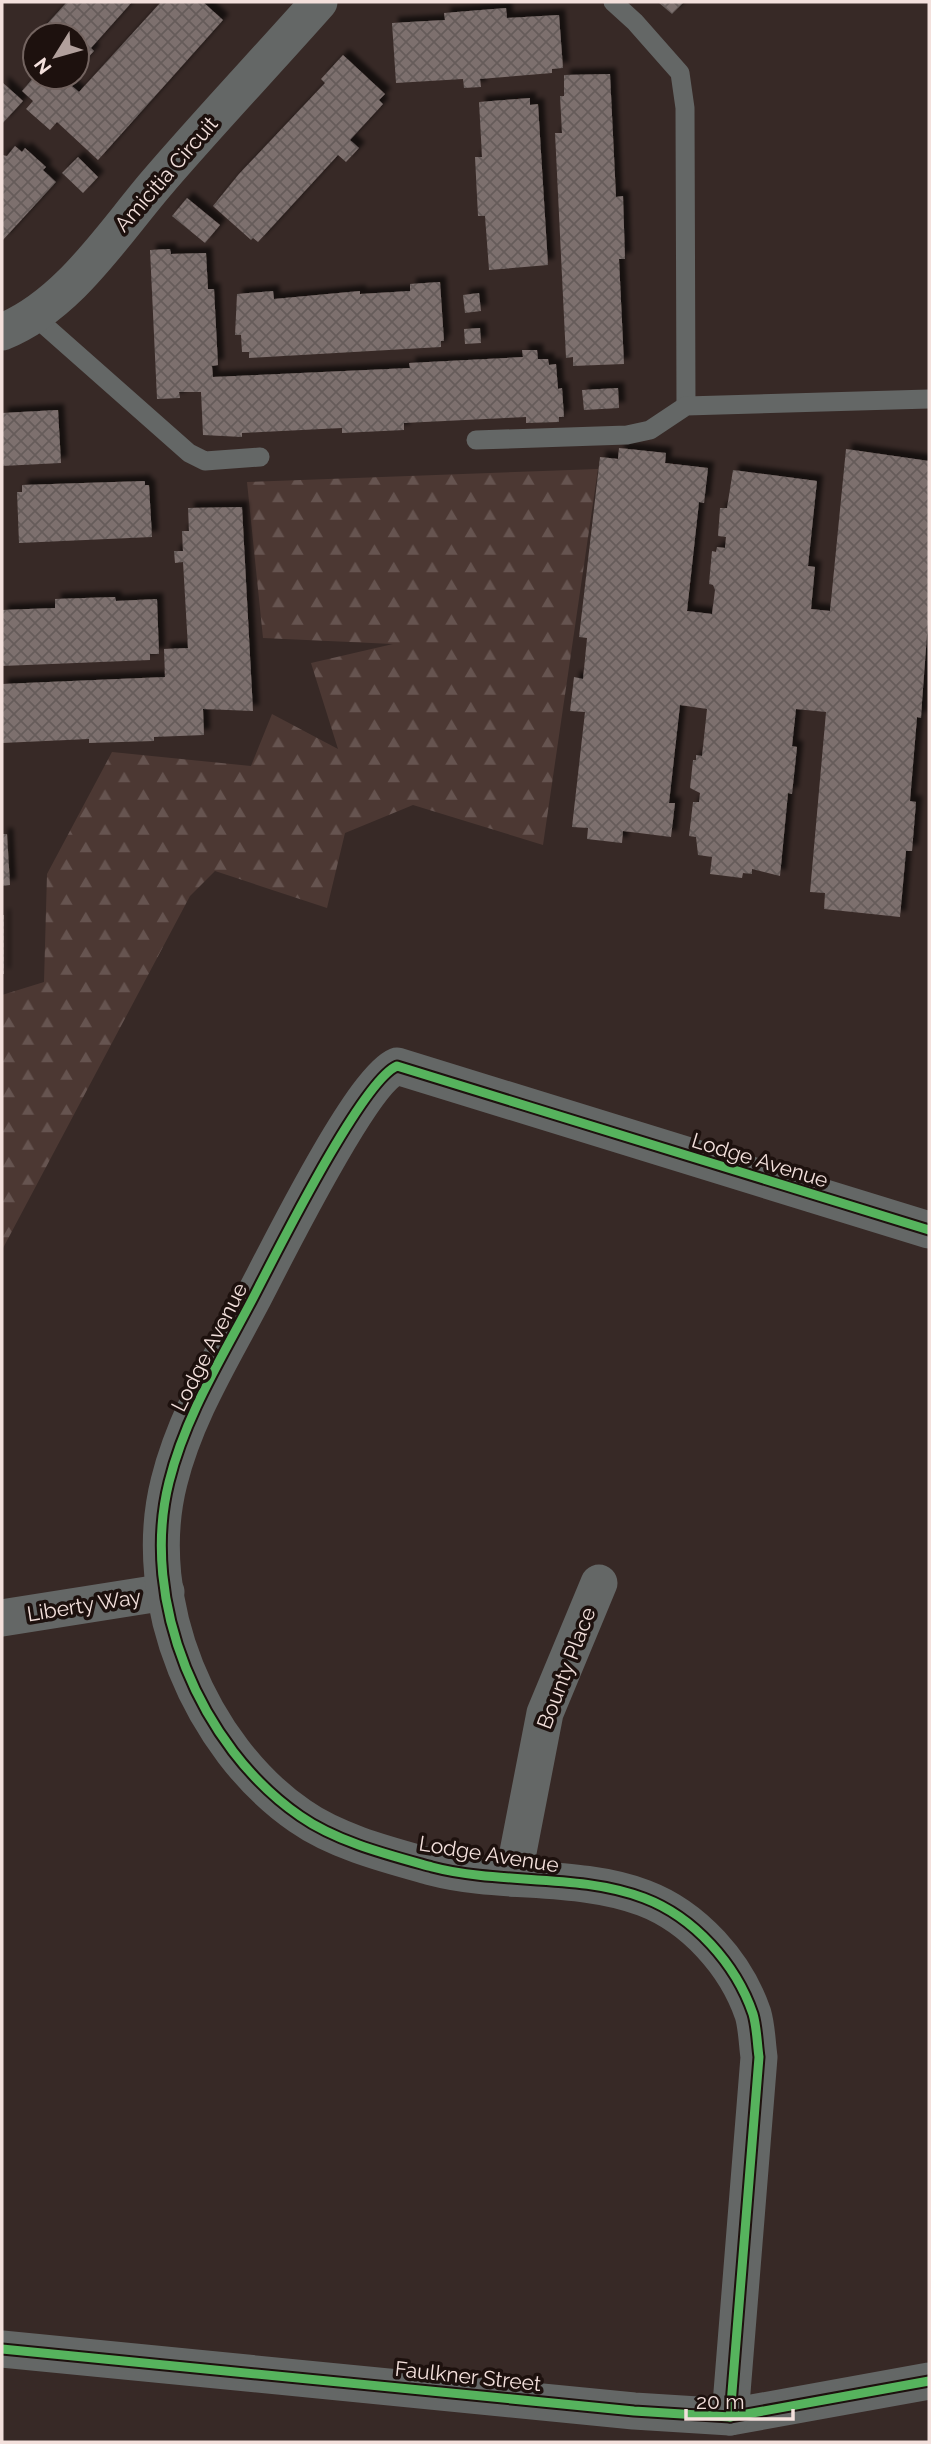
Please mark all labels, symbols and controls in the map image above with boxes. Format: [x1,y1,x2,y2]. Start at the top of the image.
north arrow [21,21,91,91]
text: N [29,54,56,79]
street label: Amicitia Circuit [109,111,223,237]
street label: Lodge Avenue [689,1127,831,1193]
street label: Lodge Avenue [166,1278,252,1416]
street label: Liberty Way [25,1584,143,1626]
street label: Bounty Place [531,1604,601,1732]
street label: Lodge Avenue [417,1831,561,1877]
street label: Faulkner Street [394,2356,542,2396]
scale bar [686,2378,793,2422]
text: 20 m [696,2389,744,2414]

